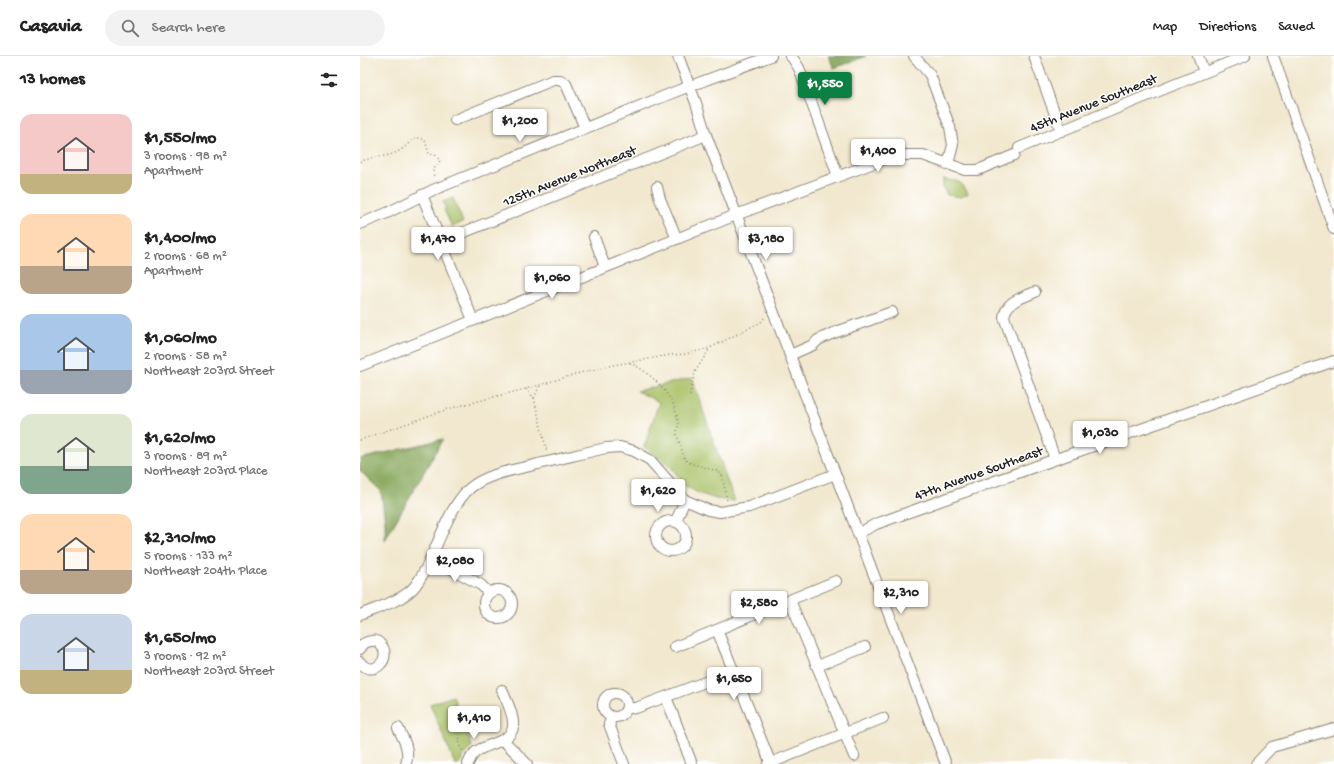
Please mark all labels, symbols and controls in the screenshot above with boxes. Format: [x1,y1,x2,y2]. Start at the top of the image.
search box [105,10,385,46]
text: Casavia [20,16,81,39]
icon: search [119,17,141,39]
text: Search here [151,19,225,37]
text: Map [1153,19,1177,36]
text: Directions [1199,19,1256,36]
text: Saved [1278,19,1314,36]
icon: filters [318,69,340,91]
text: 13 homes [20,70,85,90]
street label: 45th Avenue Southeast [1028,71,1161,138]
pin: $1,550 [792,72,858,106]
text: $1,550 [807,77,843,92]
pin: $1,200 [487,109,553,143]
text: $1,200 [502,114,538,129]
text: $1,550/mo [144,129,216,149]
icon: home [52,130,100,178]
pin: $1,400 [845,139,911,173]
street label: 125th Avenue Northeast [500,142,640,212]
text: $1,400 [860,144,896,159]
text: 3 rooms · 98 m² [144,149,227,164]
text: Apartment [144,164,203,179]
pin: $1,470 [405,227,471,261]
pin: $3,180 [733,227,799,261]
text: $1,400/mo [144,229,216,249]
icon: home [52,230,100,278]
text: $1,470 [420,232,456,247]
text: $3,180 [748,232,784,247]
text: 2 rooms · 68 m² [144,249,227,264]
text: Apartment [144,264,203,279]
pin: $1,060 [519,266,585,300]
text: $1,060 [534,271,570,286]
text: $1,060/mo [144,329,217,349]
icon: home [52,330,100,378]
text: 2 rooms · 58 m² [144,349,227,364]
text: Northeast 203rd Street [144,364,274,379]
pin: $1,030 [1067,421,1133,455]
text: $1,030 [1082,426,1118,441]
text: $1,620/mo [144,429,215,449]
icon: home [52,430,100,478]
street label: 47th Avenue Southeast [912,443,1047,505]
text: 3 rooms · 89 m² [144,449,227,464]
text: Northeast 203rd Place [144,464,267,479]
pin: $1,620 [625,479,691,513]
text: $1,620 [640,484,676,499]
text: $2,310/mo [144,529,216,549]
icon: home [52,530,100,578]
text: 5 rooms · 133 m² [144,549,232,564]
pin: $2,080 [422,549,488,583]
text: $2,080 [436,554,474,569]
text: Northeast 204th Place [144,564,267,579]
pin: $2,310 [868,581,934,615]
text: $2,310 [883,586,919,601]
pin: $2,580 [726,591,792,625]
text: $2,580 [740,596,778,611]
text: $1,650/mo [144,629,216,649]
icon: home [52,630,100,678]
text: 3 rooms · 92 m² [144,649,227,664]
text: Northeast 203rd Street [144,664,274,679]
pin: $1,650 [701,667,767,701]
text: $1,650 [716,672,752,687]
pin: $1,410 [441,706,507,740]
text: $1,410 [457,711,491,726]

